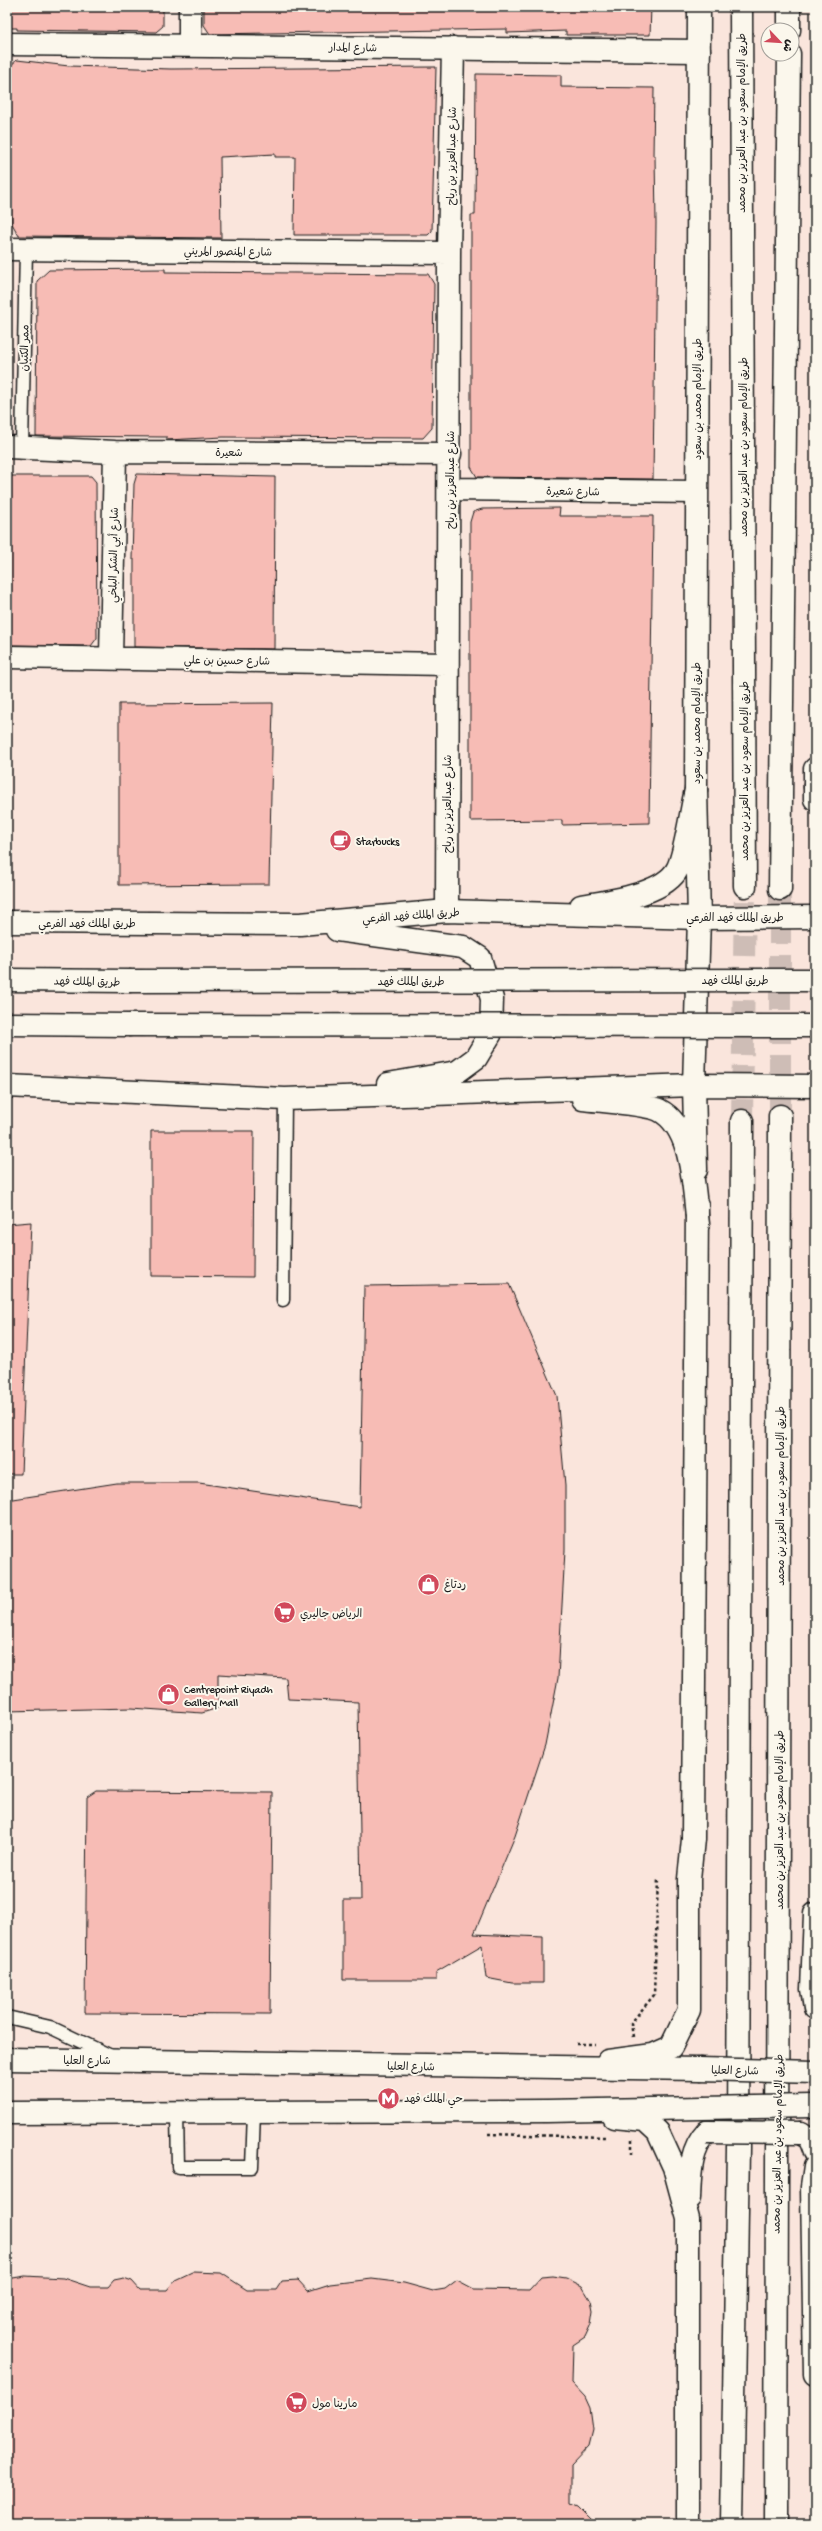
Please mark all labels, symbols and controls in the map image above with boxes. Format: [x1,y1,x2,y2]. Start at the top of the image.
north arrow [760,22,800,62]
street label: طريق الإمام سعود بن عبد العزيز بن محمد [736,33,750,213]
text: ش [779,37,795,53]
street label: شارع المدار [328,42,377,56]
street label: شارع عبدالعزيز بن رباح [445,107,461,206]
street label: شارع المنصور المريني [184,245,272,263]
street label: ممر الكتبان [19,324,32,372]
street label: طريق الإمام محمد بن سعود [692,338,706,460]
street label: طريق الإمام سعود بن عبد العزيز بن محمد [738,357,752,537]
street label: شارع عبدالعزيز بن رباح [445,431,459,529]
street label: شعيرة [215,448,243,460]
street label: شارع شعيرة [546,486,600,500]
street label: شارع أبي الشكر البلخي [106,507,125,603]
street label: شارع حسين بن علي [184,654,270,672]
street label: طريق الإمام محمد بن سعود [691,662,705,784]
street label: طريق الإمام سعود بن عبد العزيز بن محمد [739,681,753,861]
street label: شارع عبدالعزيز بن رباح [442,755,456,853]
cafe icon: Starbucks [328,828,354,854]
place label: Starbucks [356,837,400,849]
street label: طريق الملك فهد الفرعي [362,907,460,929]
street label: طريق الملك فهد الفرعي [686,912,784,928]
street label: طريق الملك فهد الفرعي [38,918,136,934]
street label: طريق الملك فهد [53,975,121,990]
street label: طريق الملك فهد [702,975,768,988]
street label: طريق الملك فهد [378,976,444,989]
street label: طريق الإمام سعود بن عبد العزيز بن محمد [775,1406,789,1586]
shop icon: ردتاغ [416,1571,442,1597]
place label: ردتاغ [444,1578,466,1593]
supermarket icon: الرياض جاليري [271,1600,297,1626]
place label: الرياض جاليري [300,1608,362,1622]
shop icon: Centrepoint Riyadh Gallery Mall [156,1682,182,1708]
place label: Centrepoint Riyadh Gallery Mall [184,1685,273,1710]
street label: طريق الإمام سعود بن عبد العزيز بن محمد [774,1730,788,1910]
street label: طريق الإمام سعود بن عبد العزيز بن محمد [770,2054,788,2234]
street label: شارع العليا [63,2055,111,2069]
street label: شارع العليا [387,2061,435,2075]
street label: شارع العليا [711,2065,759,2079]
metro station icon: حي الملك فهد [375,2085,401,2111]
place label: حي الملك فهد [404,2093,463,2109]
supermarket icon: مارينا مول [284,2390,310,2416]
place label: مارينا مول [312,2398,357,2411]

